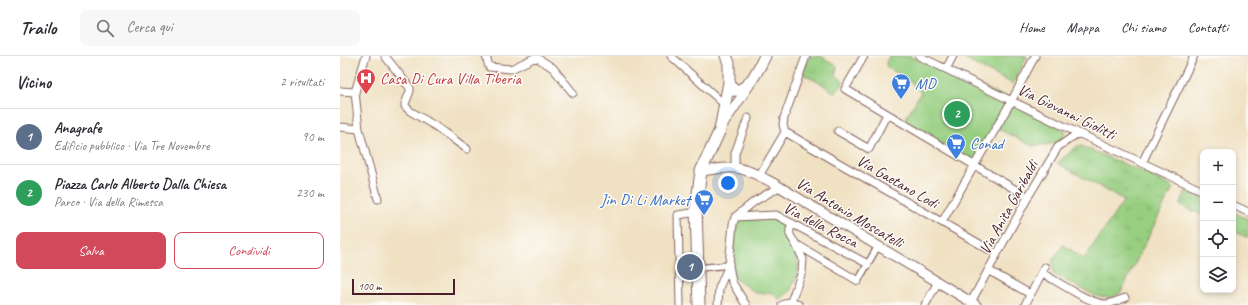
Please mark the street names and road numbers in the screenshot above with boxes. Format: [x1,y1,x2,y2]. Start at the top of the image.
street label: Via Giovanni Giolitti [1014,80,1121,145]
street label: Via Gaetano Lodi [853,150,944,214]
street label: Via Anita Garibaldi [975,155,1044,258]
street label: Via Antonio Moscatelli [792,173,908,254]
street label: Via della Rocca [780,198,862,253]

